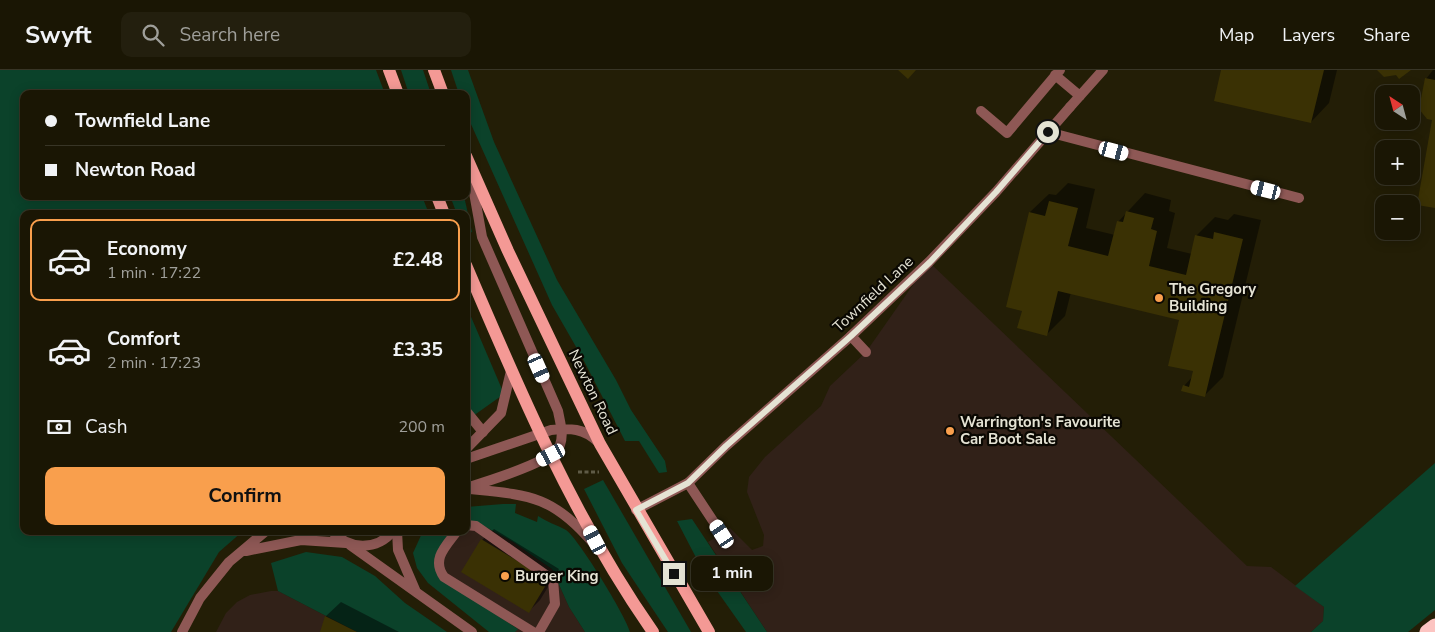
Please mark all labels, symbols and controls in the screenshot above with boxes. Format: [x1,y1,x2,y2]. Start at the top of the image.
search box [121,12,471,57]
text: Swyft [25,19,91,51]
icon: search [139,21,167,49]
text: Search here [179,22,280,48]
text: Map [1219,23,1254,47]
text: Layers [1282,23,1335,47]
text: Share [1363,23,1410,47]
north arrow [1375,85,1420,130]
map controls [1375,85,1420,240]
text: Townfield Lane [75,108,210,134]
route start [1037,121,1059,143]
car [1097,140,1130,162]
button: + [1375,140,1420,185]
text: Newton Road [75,157,196,183]
car [1249,179,1282,201]
button: − [1375,195,1420,240]
text: Economy [107,236,187,262]
icon: car [47,238,92,283]
text: £2.48 [393,247,443,273]
street label: Townfield Lane [828,251,918,337]
text: 1 min · 17:22 [107,262,201,284]
place label: The Gregory Building [1169,279,1256,316]
marker: The Gregory Building [1153,292,1165,304]
text: Comfort [107,326,180,352]
icon: car [47,328,92,373]
text: £3.35 [393,337,443,363]
street label: Newton Road [564,346,622,438]
car [526,351,551,385]
text: 2 min · 17:23 [107,352,201,374]
place label: Warrington's Favourite Car Boot Sale [960,412,1120,449]
icon: cash [45,413,73,441]
text: Cash [85,414,127,440]
text: 200 m [398,416,445,438]
marker: Warrington's Favourite Car Boot Sale [944,425,956,437]
car [534,442,567,468]
button: Confirm [45,467,445,525]
car [707,517,736,551]
car [581,523,608,557]
callout: 1 min [692,556,774,592]
text: 1 min [711,562,753,584]
route end [663,563,685,585]
place label: Burger King [515,566,599,586]
marker: Burger King [499,570,511,582]

